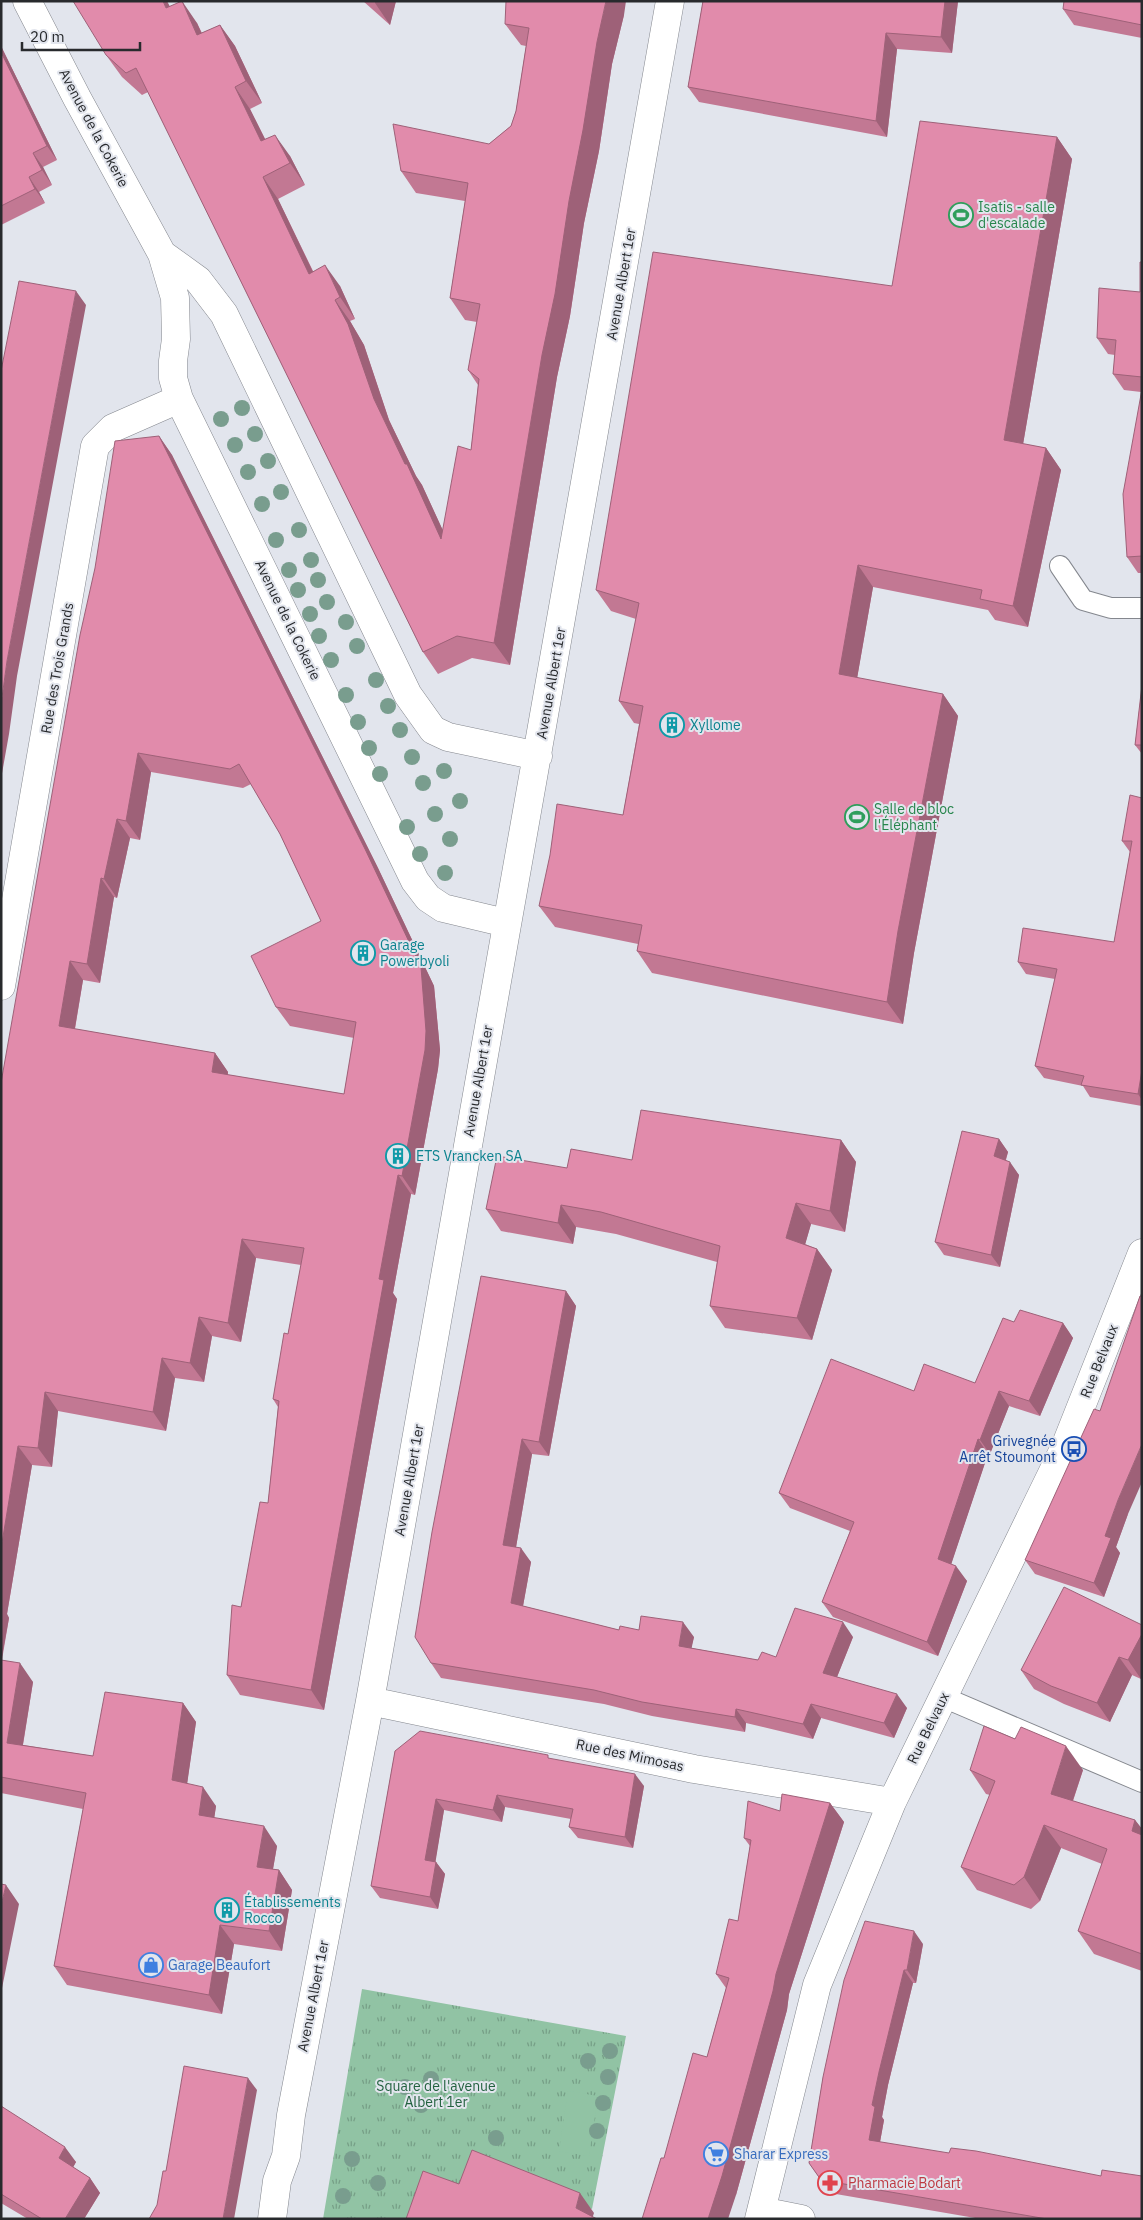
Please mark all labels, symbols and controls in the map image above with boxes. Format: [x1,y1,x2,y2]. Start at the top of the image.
scale bar [22,20,140,52]
text: 20 m [30,27,65,46]
street label: Avenue de la Cokerie [55,66,133,191]
place label: Isatis - salle d'escalade [978,198,1055,232]
sports icon: Isatis - salle d'escalade [948,202,974,228]
street label: Avenue Albert 1er [602,227,640,341]
street label: Avenue de la Cokerie [251,557,325,683]
street label: Rue des Trois Grands [37,601,77,735]
street label: Avenue Albert 1er [532,626,570,740]
building icon: Xyllome [659,712,685,738]
place label: Xyllome [690,716,741,734]
place label: Salle de bloc l'Éléphant [874,800,954,834]
sports icon: Salle de bloc l'Éléphant [844,804,870,830]
place label: Garage Powerbyoli [380,936,450,970]
building icon: Garage Powerbyoli [350,940,376,966]
street label: Avenue Albert 1er [459,1024,497,1138]
building icon: ETS Vrancken SA [385,1143,411,1169]
place label: ETS Vrancken SA [416,1147,523,1165]
street label: Rue Belvaux [1076,1322,1122,1400]
street label: Avenue Albert 1er [390,1423,428,1537]
place label: Grivegnée Arrêt Stoumont [959,1432,1056,1466]
bus stop icon: Grivegnée Arrêt Stoumont [1061,1436,1087,1462]
street label: Rue Belvaux [903,1689,953,1767]
street label: Rue des Mimosas [574,1735,686,1775]
place label: Établissements Rocco [244,1892,341,1927]
building icon: Établissements Rocco [214,1897,240,1923]
street label: Avenue Albert 1er [293,1939,333,2053]
shop icon: Garage Beaufort [138,1952,164,1978]
place label: Garage Beaufort [168,1956,271,1974]
park label: Square de l'avenue Albert 1er [376,2077,496,2111]
supermarket icon: Sharar Express [703,2141,729,2167]
place label: Sharar Express [734,2145,828,2163]
pharmacy icon: Pharmacie Bodart [817,2170,843,2196]
place label: Pharmacie Bodart [848,2174,961,2192]

